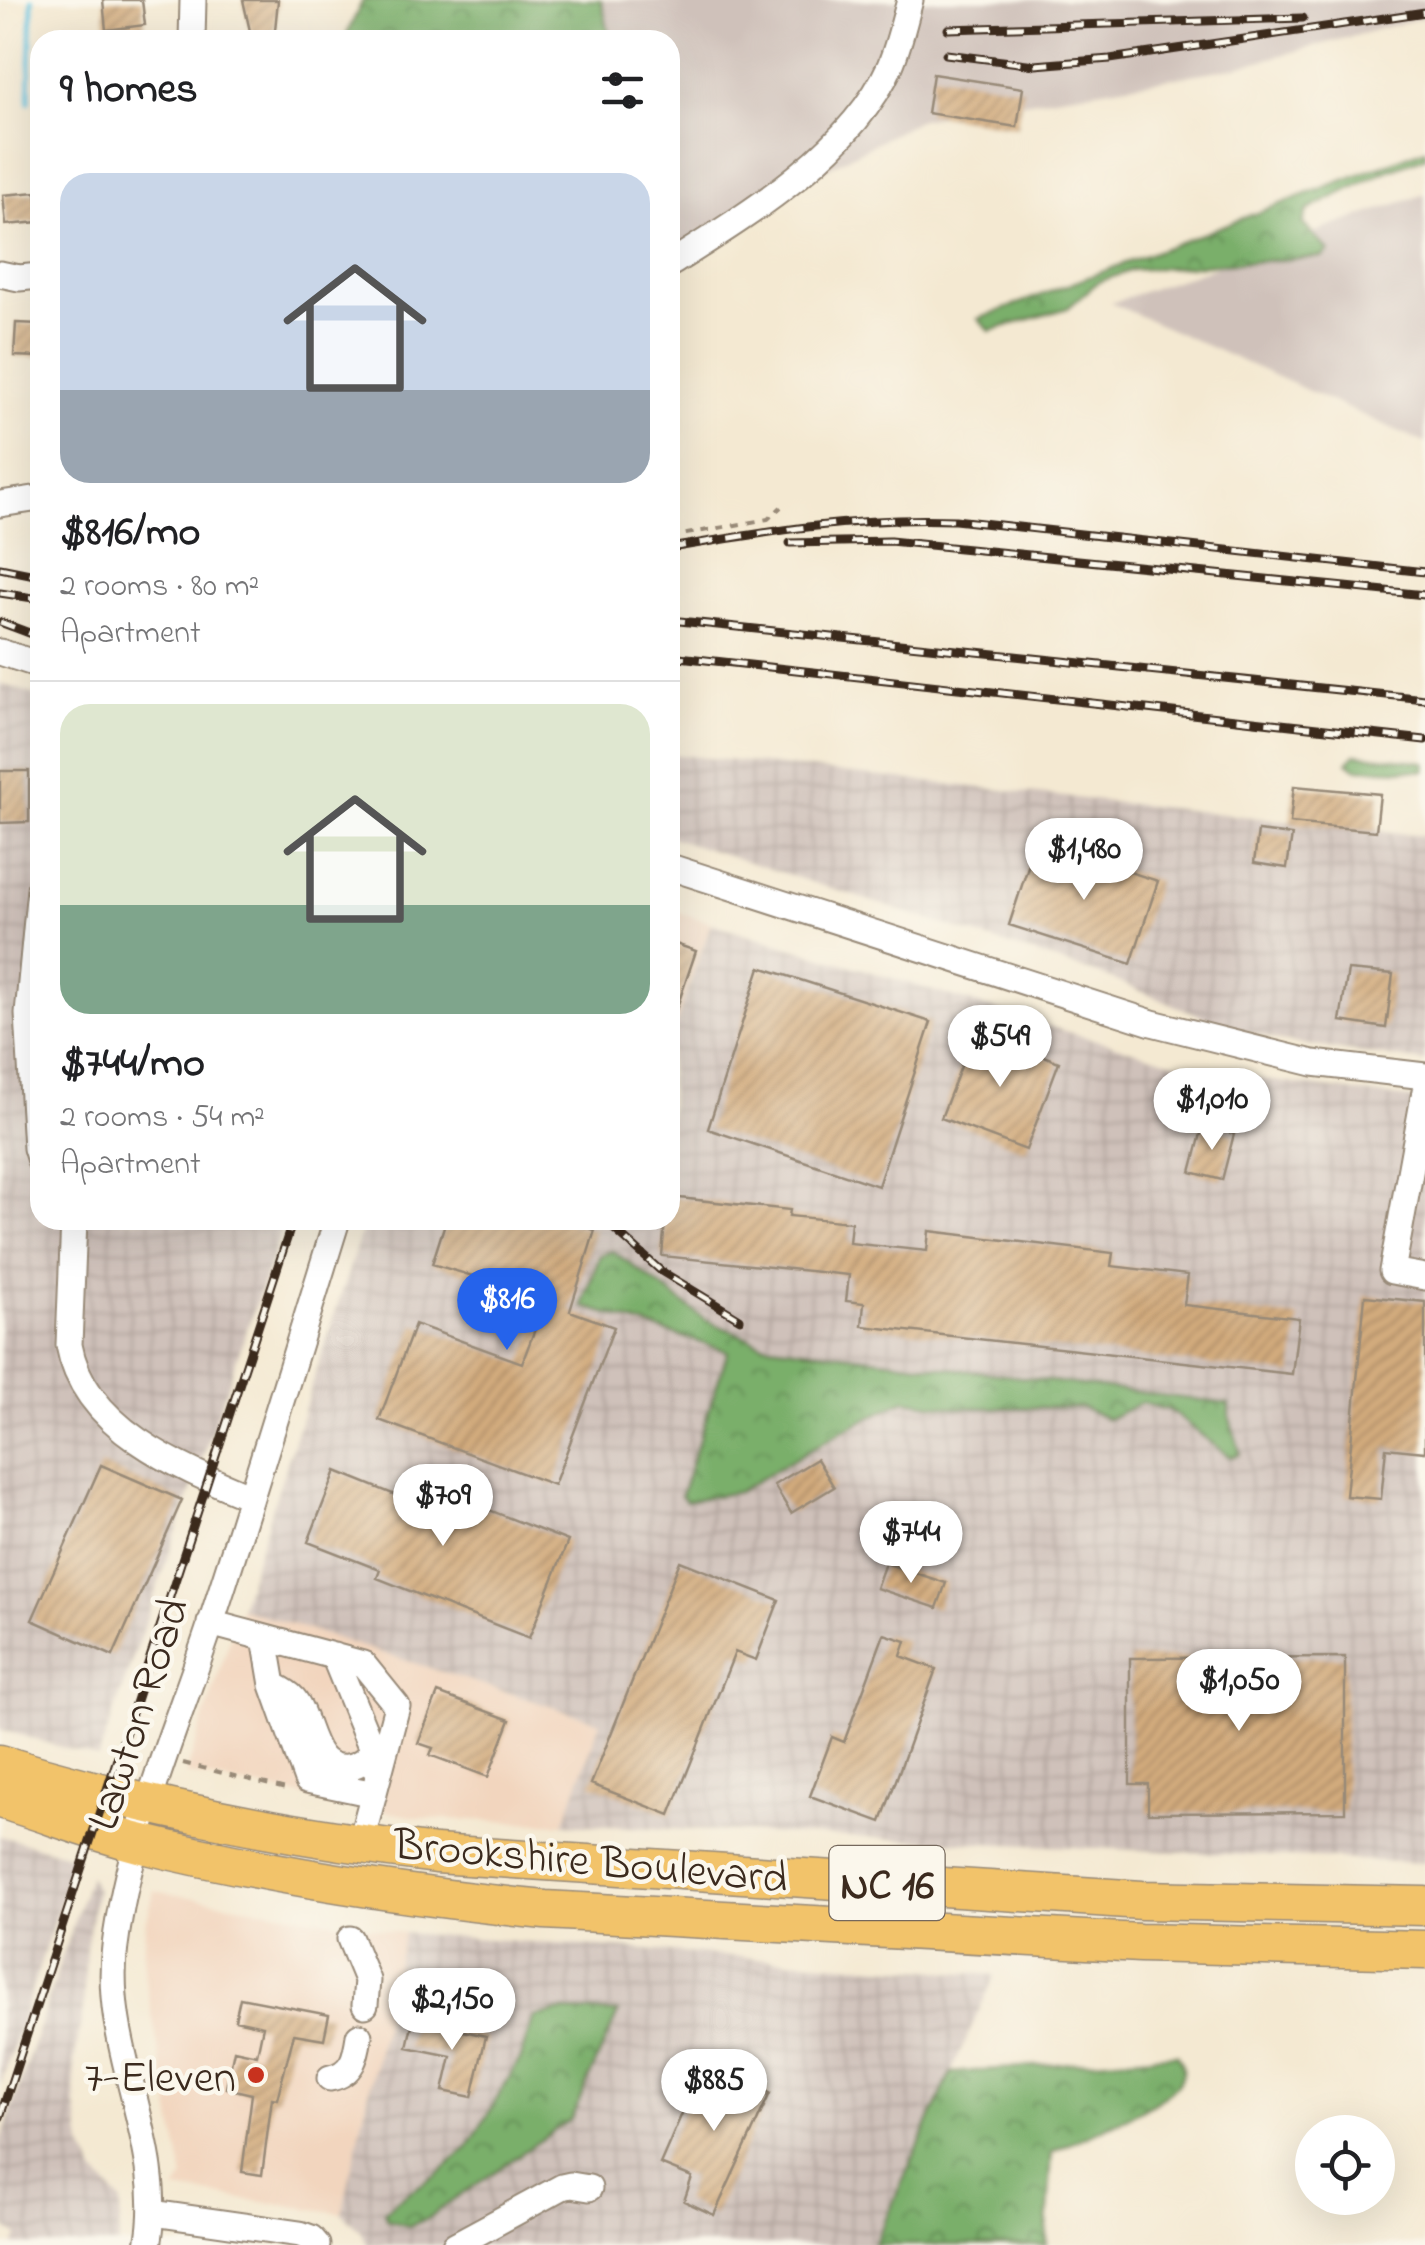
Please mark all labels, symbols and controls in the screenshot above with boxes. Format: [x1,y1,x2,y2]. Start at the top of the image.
text: 9 homes [60,60,198,121]
icon: filters [595,63,650,118]
icon: home [265,238,445,418]
text: $816/mo [60,503,200,564]
text: 2 rooms · 80 m² [60,564,259,611]
text: Apartment [60,611,201,658]
icon: home [265,769,445,949]
pin: $1,480 [1003,818,1165,903]
text: $1,480 [1047,827,1121,874]
pin: $549 [941,1005,1059,1090]
text: $549 [970,1014,1030,1061]
text: $744/mo [60,1034,205,1095]
pin: $1,010 [1131,1068,1293,1153]
text: $1,010 [1176,1077,1248,1124]
text: 2 rooms · 54 m² [60,1095,265,1142]
text: Apartment [60,1142,201,1189]
pin: $816 [448,1268,566,1353]
text: $816 [479,1277,535,1324]
pin: $709 [384,1464,502,1549]
text: $709 [415,1473,471,1520]
pin: $744 [852,1501,970,1586]
text: $744 [882,1510,940,1557]
street label: Lawton Road [72,1590,209,1839]
pin: $1,050 [1158,1649,1320,1734]
text: $1,050 [1199,1658,1280,1705]
street label: Brookshire Boulevard [390,1814,790,1914]
road number: NC 16 [830,1846,944,1920]
pin: $2,150 [371,1968,533,2053]
text: $2,150 [410,1977,494,2024]
place label: 7-Eleven [85,2047,236,2113]
pin: $885 [655,2049,773,2134]
text: $885 [683,2058,745,2105]
marker: 7-Eleven [245,2064,267,2086]
map controls [1295,2115,1395,2215]
button: locate [1295,2115,1395,2215]

